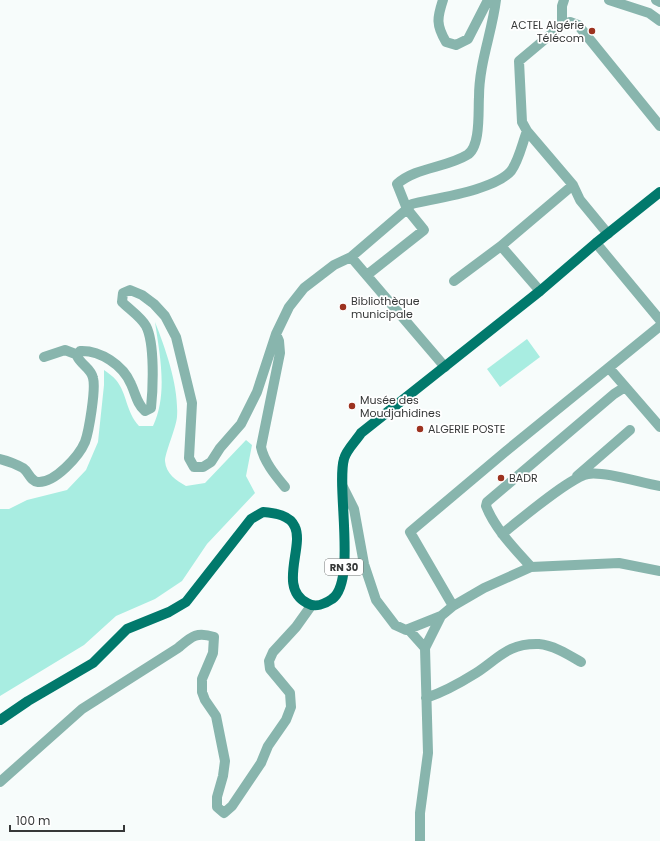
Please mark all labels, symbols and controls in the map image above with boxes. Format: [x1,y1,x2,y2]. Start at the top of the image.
place label: ACTEL Algérie Télécom [511,17,584,46]
marker: ACTEL Algérie Télécom [587,26,597,36]
place label: Bibliothèque municipale [351,293,420,322]
marker: Bibliothèque municipale [338,302,348,312]
place label: Musée des Moudjahidines [360,392,441,421]
marker: Musée des Moudjahidines [347,401,357,411]
place label: ALGERIE POSTE [428,421,505,437]
marker: ALGERIE POSTE [415,424,425,434]
place label: BADR [509,470,538,486]
marker: BADR [496,473,506,483]
road number: RN 30 [325,559,363,575]
scale bar [10,807,124,833]
text: 100 m [16,812,50,829]

